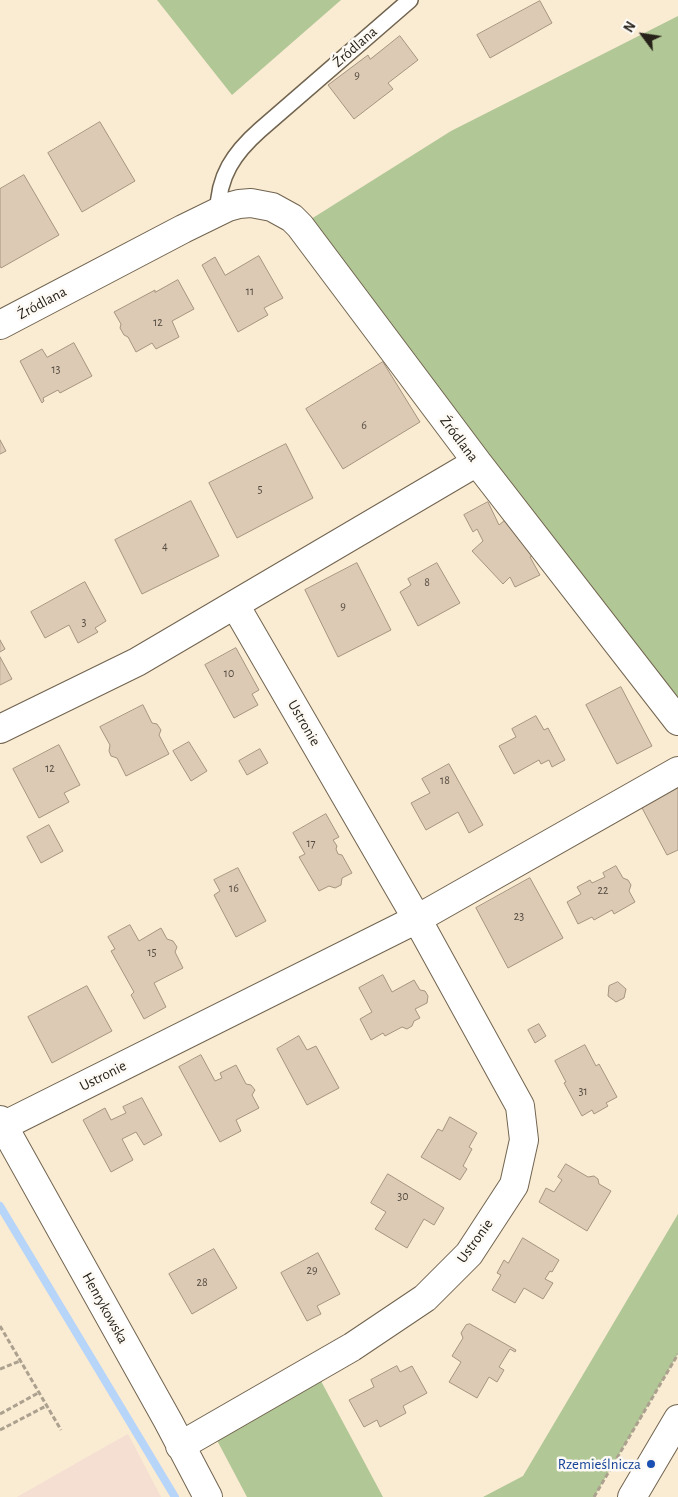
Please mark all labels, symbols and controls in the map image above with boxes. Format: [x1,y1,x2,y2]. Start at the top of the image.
north arrow [618,10,668,60]
text: N [622,20,639,35]
street label: Źródlana [329,23,381,71]
house number: 9 [354,68,360,82]
street label: Źródlana [14,283,70,323]
house number: 11 [246,284,254,298]
house number: 12 [153,315,163,329]
house number: 13 [51,362,61,376]
street label: Źródlana [436,412,482,466]
house number: 6 [361,418,367,432]
house number: 5 [257,482,263,496]
house number: 4 [162,539,168,553]
house number: 8 [424,575,430,589]
house number: 9 [340,599,346,613]
house number: 3 [82,615,86,629]
house number: 10 [224,666,234,680]
street label: Ustronie [284,697,324,749]
house number: 12 [45,761,55,775]
house number: 18 [440,773,450,787]
house number: 17 [306,836,316,850]
house number: 16 [229,881,239,895]
house number: 22 [598,883,608,897]
house number: 23 [514,909,524,923]
house number: 15 [147,945,157,959]
street label: Ustronie [77,1057,129,1095]
house number: 31 [578,1084,588,1098]
house number: 30 [397,1189,409,1203]
street label: Ustronie [453,1215,497,1267]
house number: 29 [306,1263,318,1277]
street label: Henrykowska [78,1269,132,1347]
house number: 28 [196,1275,208,1289]
place label: Rzemieślnicza [558,1455,641,1473]
marker: Rzemieślnicza [645,1458,657,1470]

